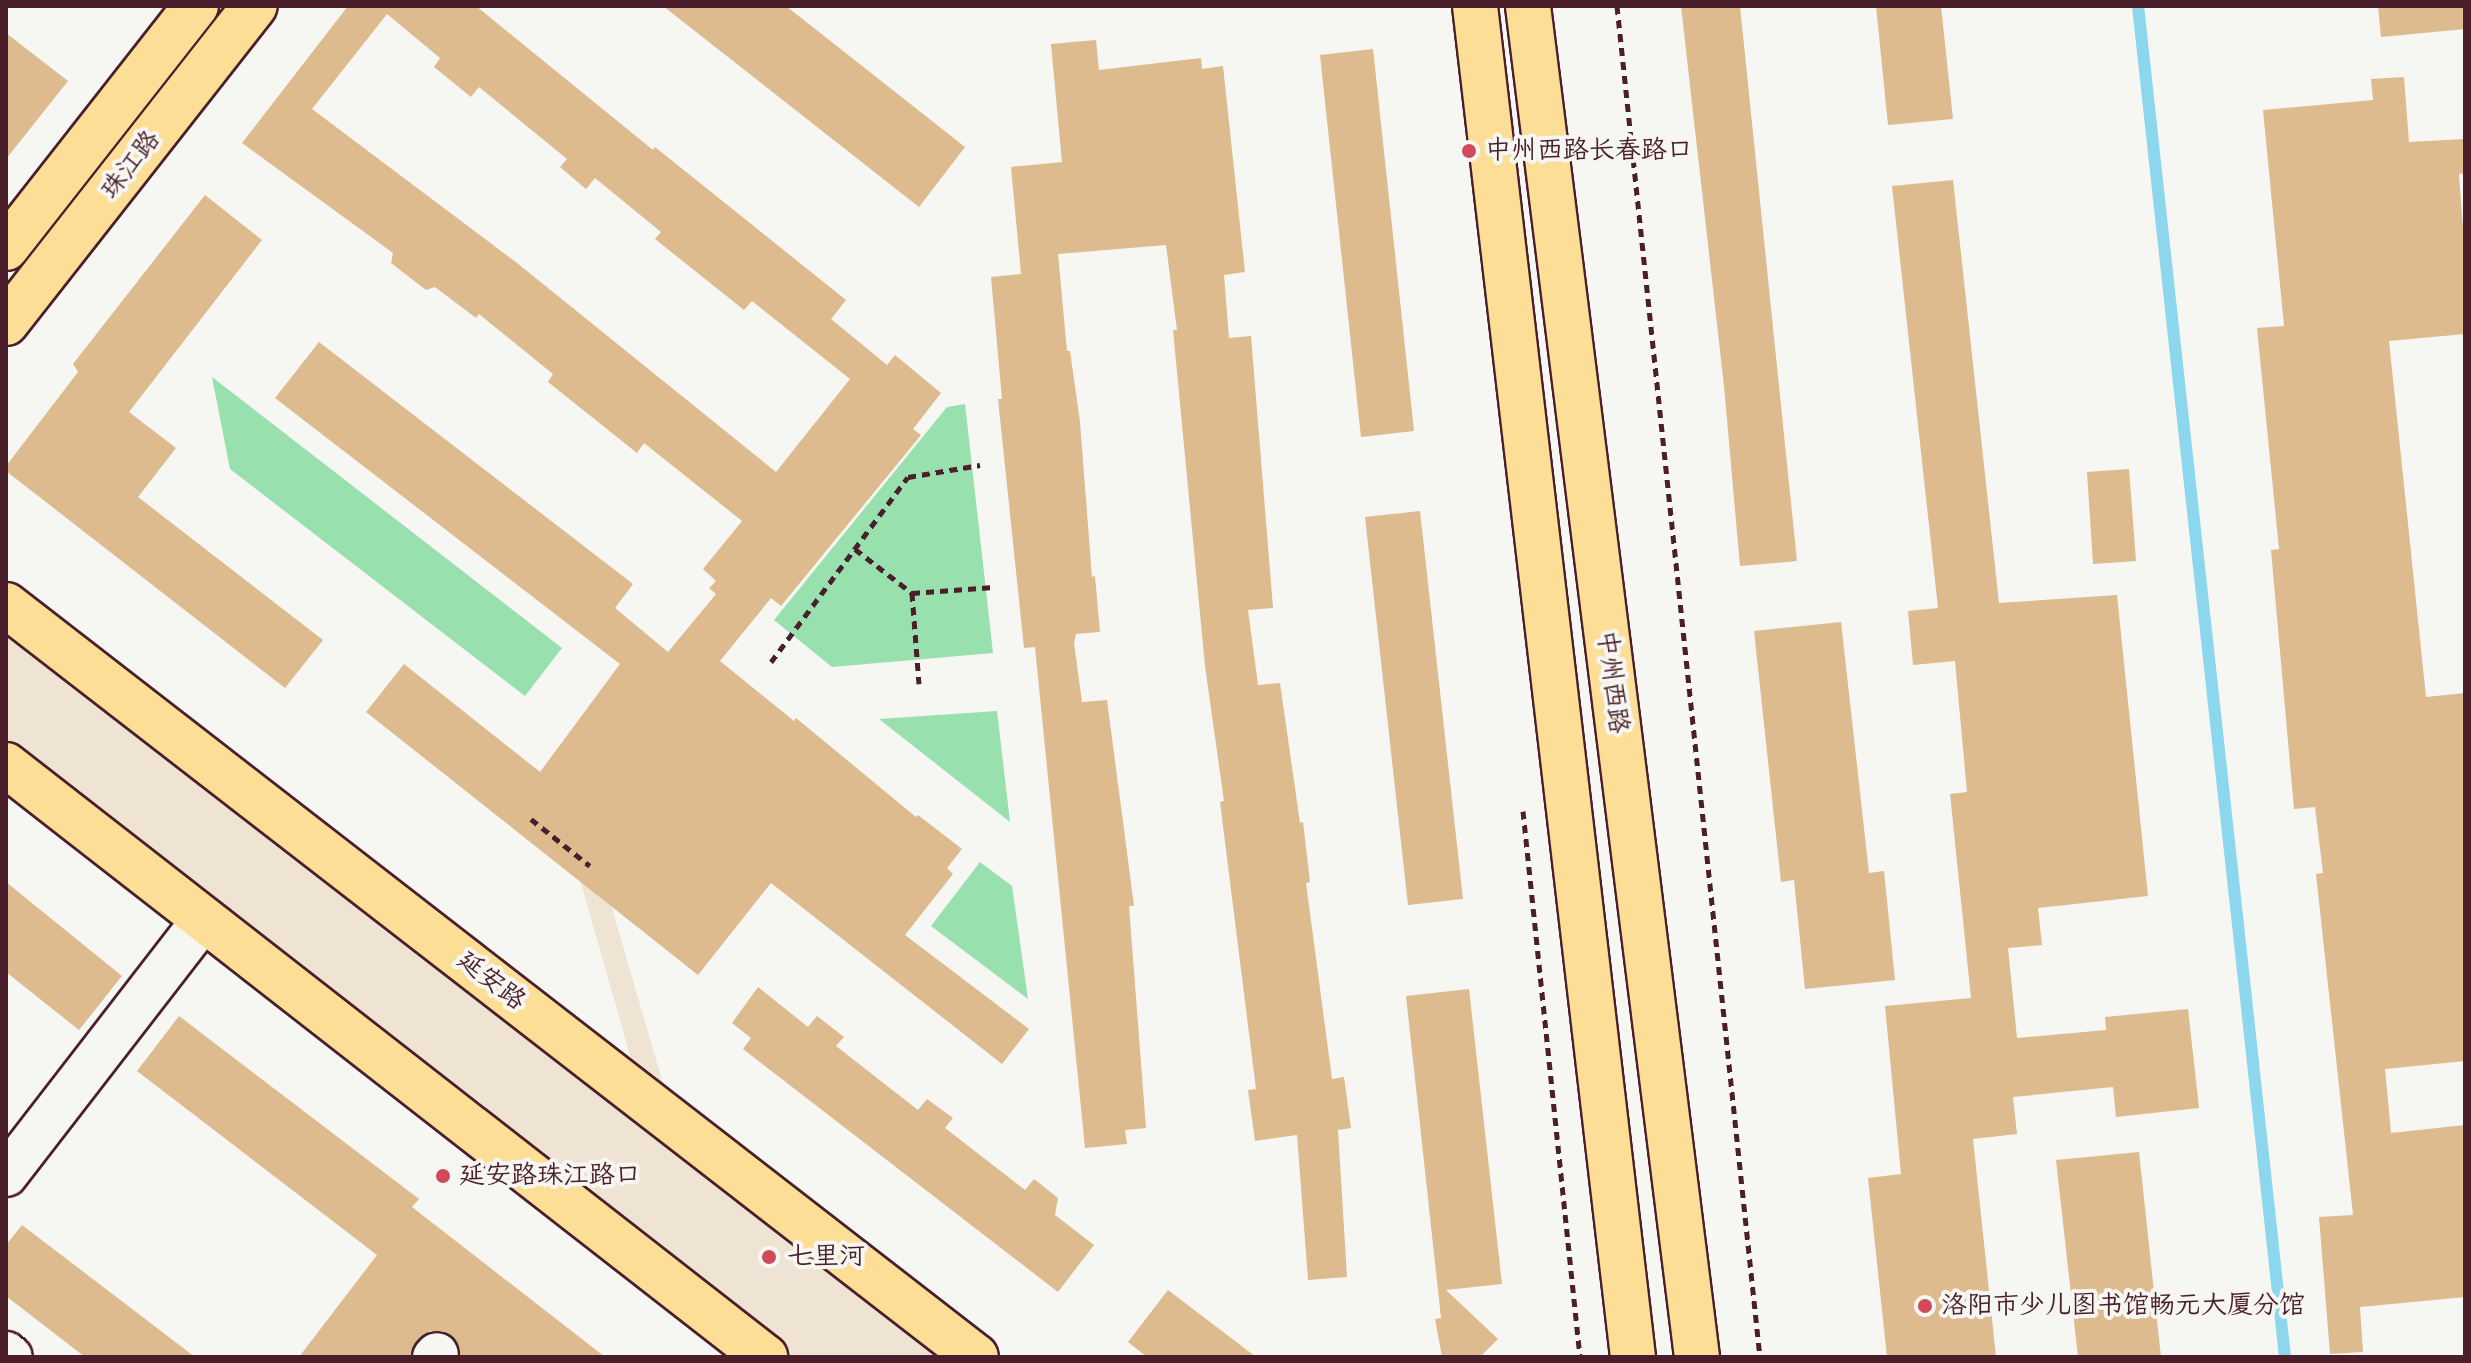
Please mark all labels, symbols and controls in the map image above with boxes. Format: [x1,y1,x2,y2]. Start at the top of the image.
street label: 珠江路 [95,125,167,205]
place label: 中州西路长春路口 [1485,135,1693,167]
marker: 中州西路长春路口 [1460,142,1478,160]
street label: 中州西路 [1590,628,1634,736]
street label: 延安路 [451,945,531,1017]
place label: 延安路珠江路口 [459,1160,641,1192]
marker: 延安路珠江路口 [434,1167,452,1185]
place label: 七里河 [787,1241,865,1273]
marker: 七里河 [758,1246,780,1268]
place label: 洛阳市少儿图书馆畅元大厦分馆 [1941,1290,2305,1322]
marker: 洛阳市少儿图书馆畅元大厦分馆 [1916,1297,1934,1315]

